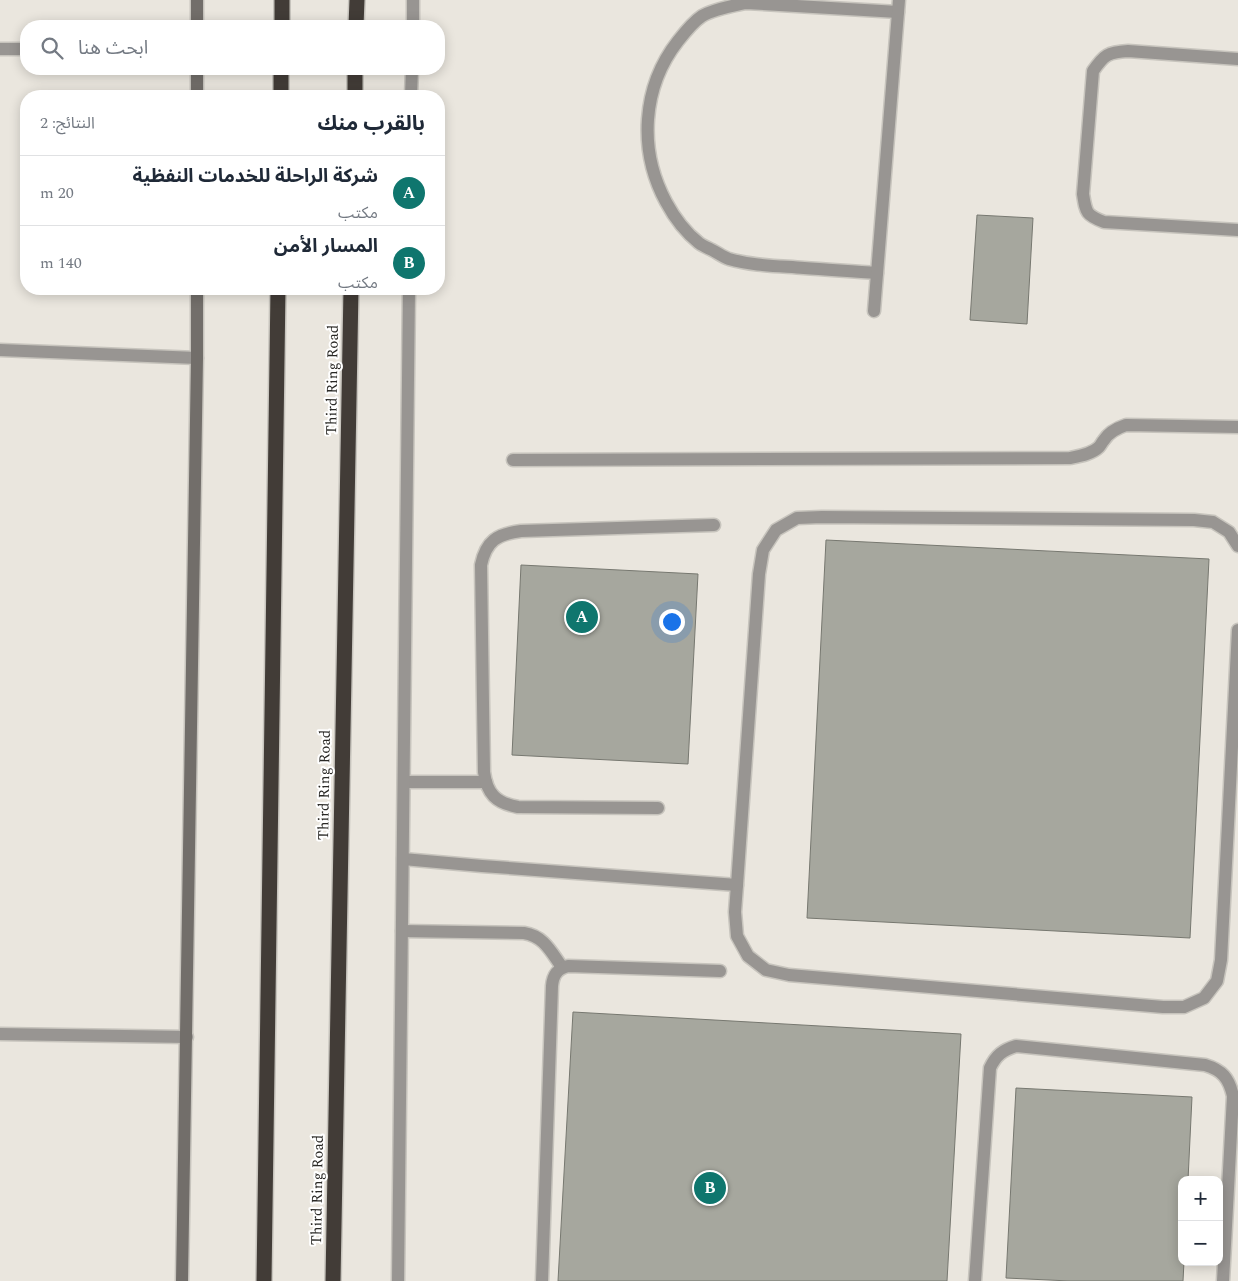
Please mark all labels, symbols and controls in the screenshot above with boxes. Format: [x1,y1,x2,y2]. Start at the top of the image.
search box [20,20,445,75]
icon: search [38,34,66,62]
text: ابحث هنا [78,34,148,63]
text: بالقرب منك [317,108,425,140]
text: النتائج: 2 [40,111,95,135]
text: شركة الراحلة للخدمات النفظية [133,162,378,191]
text: 20 m [40,181,74,205]
text: A [403,181,415,205]
text: مكتب [338,201,378,225]
text: المسار الأمن [274,232,378,261]
text: 140 m [40,251,82,275]
text: B [403,251,415,275]
text: مكتب [338,271,378,295]
street label: Third Ring Road [320,325,345,435]
pin: A [566,598,598,636]
your location [659,609,685,635]
street label: Third Ring Road [312,730,337,840]
street label: Third Ring Road [305,1135,330,1245]
pin: B [694,1169,726,1207]
map controls [1178,1176,1223,1266]
button: + [1178,1176,1223,1221]
button: − [1178,1221,1223,1266]

